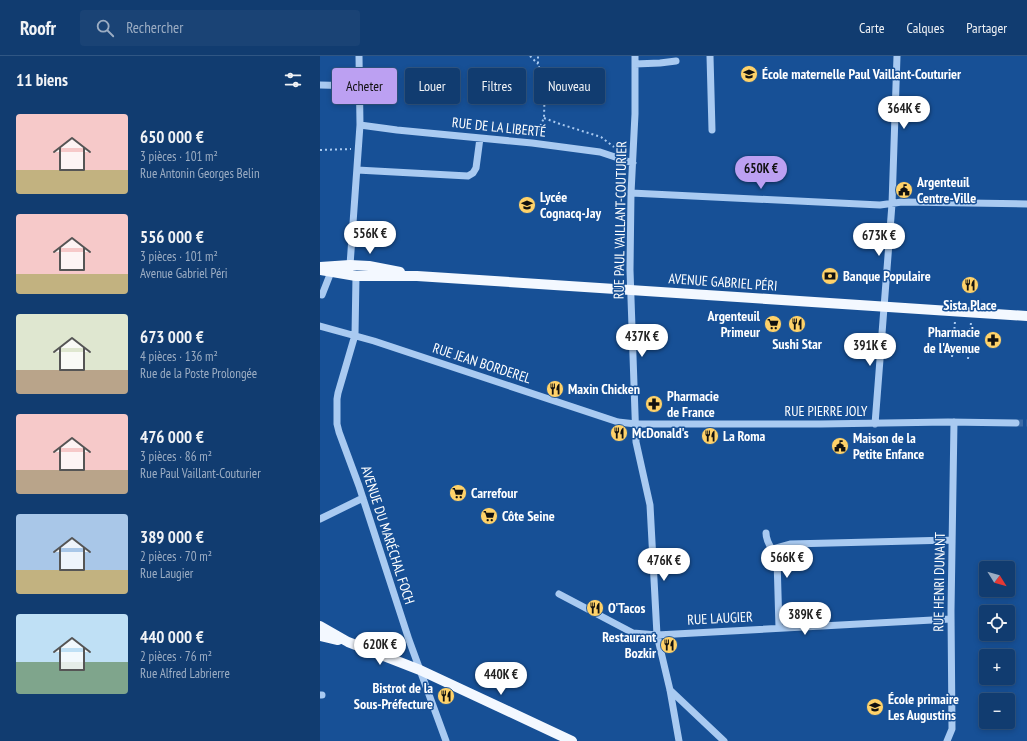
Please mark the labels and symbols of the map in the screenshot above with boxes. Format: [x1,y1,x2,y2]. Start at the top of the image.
school or university icon: École maternelle Paul Vaillant-Couturier [739,64,759,84]
place label: École maternelle Paul Vaillant-Couturier [762,65,962,83]
pin: 364K € [871,96,937,130]
street label: RUE DE LA LIBERTÉ [451,113,547,141]
street label: RUE PAUL VAILLANT-COUTURIER [610,140,630,299]
pin: 650K € [728,156,794,190]
place label: Argenteuil Centre-Ville [916,173,976,207]
public building icon: Argenteuil Centre-Ville [894,180,914,200]
place label: Lycée Cognacq-Jay [540,188,601,222]
school or university icon: Lycée Cognacq-Jay [517,195,537,215]
pin: 556K € [337,221,403,255]
pin: 673K € [846,223,912,257]
bank icon: Banque Populaire [820,266,840,286]
place label: Banque Populaire [843,267,931,285]
street label: AVENUE GABRIEL PÉRI [668,269,778,295]
restaurant icon: Sista Place [960,275,980,295]
place label: Sista Place [943,296,997,314]
place label: Argenteuil Primeur [707,307,761,341]
supermarket icon: Argenteuil Primeur [763,314,783,334]
restaurant icon: Sushi Star [787,314,807,334]
place label: Pharmacie de l'Avenue [924,323,980,357]
pin: 437K € [609,324,675,358]
pharmacy icon: Pharmacie de l'Avenue [983,330,1003,350]
pin: 391K € [837,333,903,367]
place label: Sushi Star [772,335,823,353]
street label: RUE JEAN BORDEREL [431,339,534,387]
restaurant icon: Maxin Chicken [545,379,565,399]
place label: Maxin Chicken [568,380,640,398]
place label: Pharmacie de France [667,387,719,421]
pharmacy icon: Pharmacie de France [644,394,664,414]
street label: RUE PIERRE JOLY [785,402,868,420]
restaurant icon: McDonald's [609,423,629,443]
place label: McDonald's [632,424,689,442]
restaurant icon: La Roma [700,426,720,446]
place label: La Roma [723,427,766,445]
place label: Maison de la Petite Enfance [853,429,924,463]
public building icon: Maison de la Petite Enfance [830,436,850,456]
street label: AVENUE DU MARÉCHAL FOCH [357,464,419,606]
supermarket icon: Carrefour [448,483,468,503]
place label: Carrefour [471,484,518,502]
supermarket icon: Côte Seine [479,506,499,526]
place label: Côte Seine [502,507,555,525]
street label: RUE HENRI DUNANT [929,531,949,632]
pin: 566K € [754,545,820,579]
pin: 476K € [631,548,697,582]
north arrow [979,561,1015,597]
restaurant icon: O'Tacos [585,598,605,618]
place label: O'Tacos [608,599,645,617]
pin: 389K € [772,602,838,636]
street label: RUE LAUGIER [687,607,754,629]
place label: Restaurant Bozkir [602,628,657,662]
pin: 620K € [347,632,413,666]
restaurant icon: Restaurant Bozkir [659,635,679,655]
pin: 440K € [468,662,534,696]
place label: Bistrot de la Sous-Préfecture [354,679,433,713]
restaurant icon: Bistrot de la Sous-Préfecture [436,686,456,706]
place label: École primaire Les Augustins [888,690,959,724]
school or university icon: École primaire Les Augustins [865,697,885,717]

